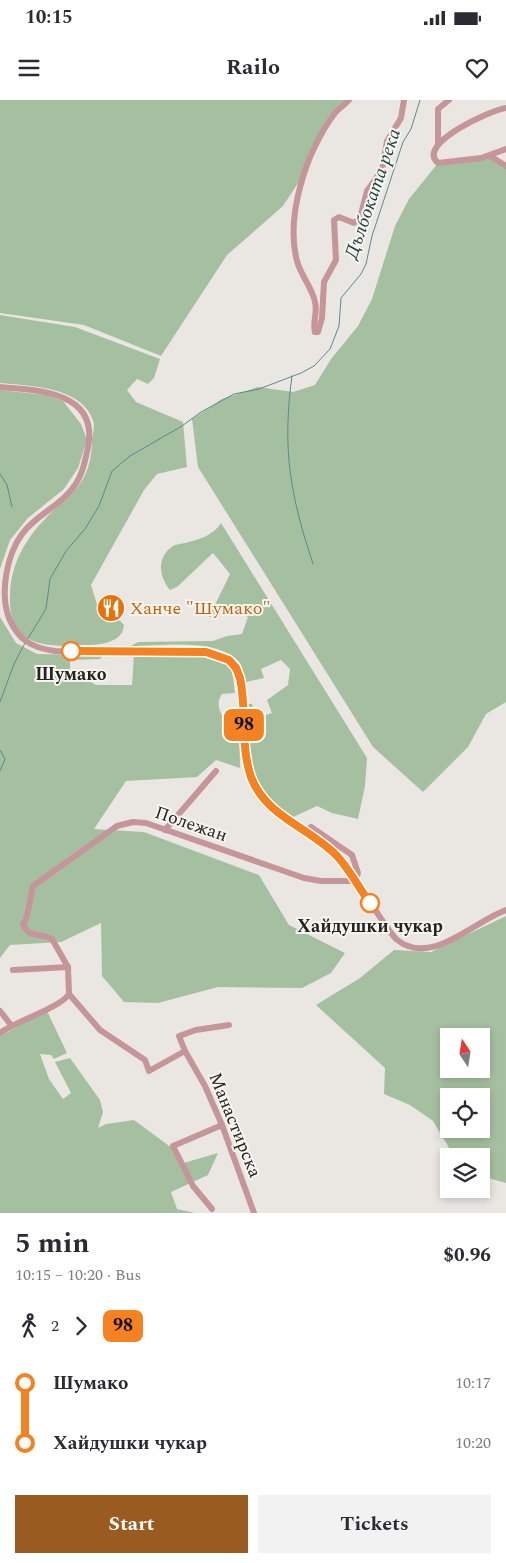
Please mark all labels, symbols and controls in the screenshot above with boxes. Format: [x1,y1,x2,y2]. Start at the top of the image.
text: 10:15 [25,3,73,32]
text: Railo [226,51,280,84]
icon: menu [15,54,43,82]
icon: heart [463,54,491,82]
water label: Дълбоката река [337,124,409,264]
restaurant icon: Ханче "Шумако" [96,593,126,623]
place label: Ханче "Шумако" [130,595,271,622]
marker: Шумако [61,641,81,661]
place label: Шумако [35,661,107,688]
line badge: 98 [222,709,266,741]
text: 98 [234,711,254,738]
street label: Полежан [151,799,231,849]
marker: Хайдушки чукар [360,893,380,913]
place label: Хайдушки чукар [297,913,443,940]
north arrow [440,1028,490,1078]
map controls [440,1028,490,1198]
street label: Манастирска [202,1068,268,1182]
button: locate [440,1088,490,1138]
button: layers [440,1148,490,1198]
text: 5 min [15,1222,90,1265]
text: $0.96 [443,1241,491,1270]
text: 10:15 – 10:20 · Bus [15,1263,141,1287]
icon: walk [15,1312,43,1340]
icon: forward [67,1312,95,1340]
text: 98 [113,1312,133,1339]
text: 2 [51,1314,59,1338]
text: Шумако [53,1369,128,1398]
text: 10:17 [455,1371,491,1395]
text: Хайдушки чукар [53,1429,207,1458]
text: 10:20 [455,1431,491,1455]
button: Start [15,1495,248,1553]
button: Tickets [258,1495,491,1553]

